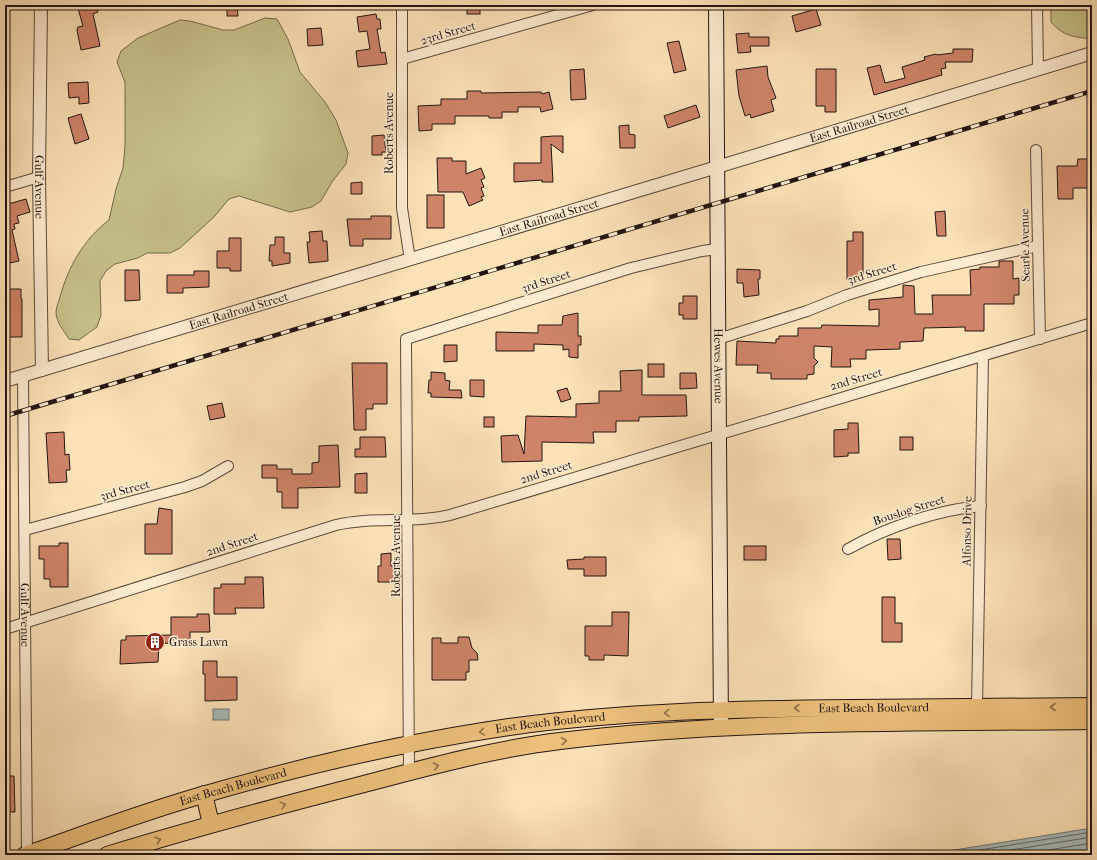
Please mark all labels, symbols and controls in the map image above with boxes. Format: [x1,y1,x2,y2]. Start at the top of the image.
street label: 23rd Street [419,18,478,48]
street label: Roberts Avenue [382,92,396,174]
street label: East Railroad Street [808,102,911,145]
street label: Gulf Avenue [32,155,47,219]
street label: East Railroad Street [498,196,601,239]
street label: Searle Avenue [1017,208,1033,282]
street label: 3rd Street [846,259,899,287]
street label: 3rd Street [520,266,573,295]
street label: East Railroad Street [187,289,291,332]
street label: Hewes Avenue [711,328,726,404]
street label: 2nd Street [828,365,885,393]
street label: 2nd Street [518,457,574,487]
street label: 3rd Street [99,476,152,503]
street label: Bouslog Street [871,492,947,528]
street label: Alfonso Drive [959,496,975,567]
street label: Roberts Avenue [389,515,403,597]
street label: 2nd Street [204,529,260,559]
street label: Gulf Avenue [18,583,32,647]
building icon: Grass Lawn [144,631,166,653]
place label: Grass Lawn [169,635,228,649]
street label: East Beach Boulevard [818,700,929,715]
one-way arrow [1050,703,1056,711]
one-way arrow [794,704,800,713]
one-way arrow [664,708,670,717]
street label: East Beach Boulevard [494,710,606,736]
one-way arrow [479,727,485,736]
one-way arrow [561,736,567,745]
one-way arrow [433,762,440,770]
street label: East Beach Boulevard [178,765,289,808]
one-way arrow [280,801,287,810]
one-way arrow [154,836,161,845]

